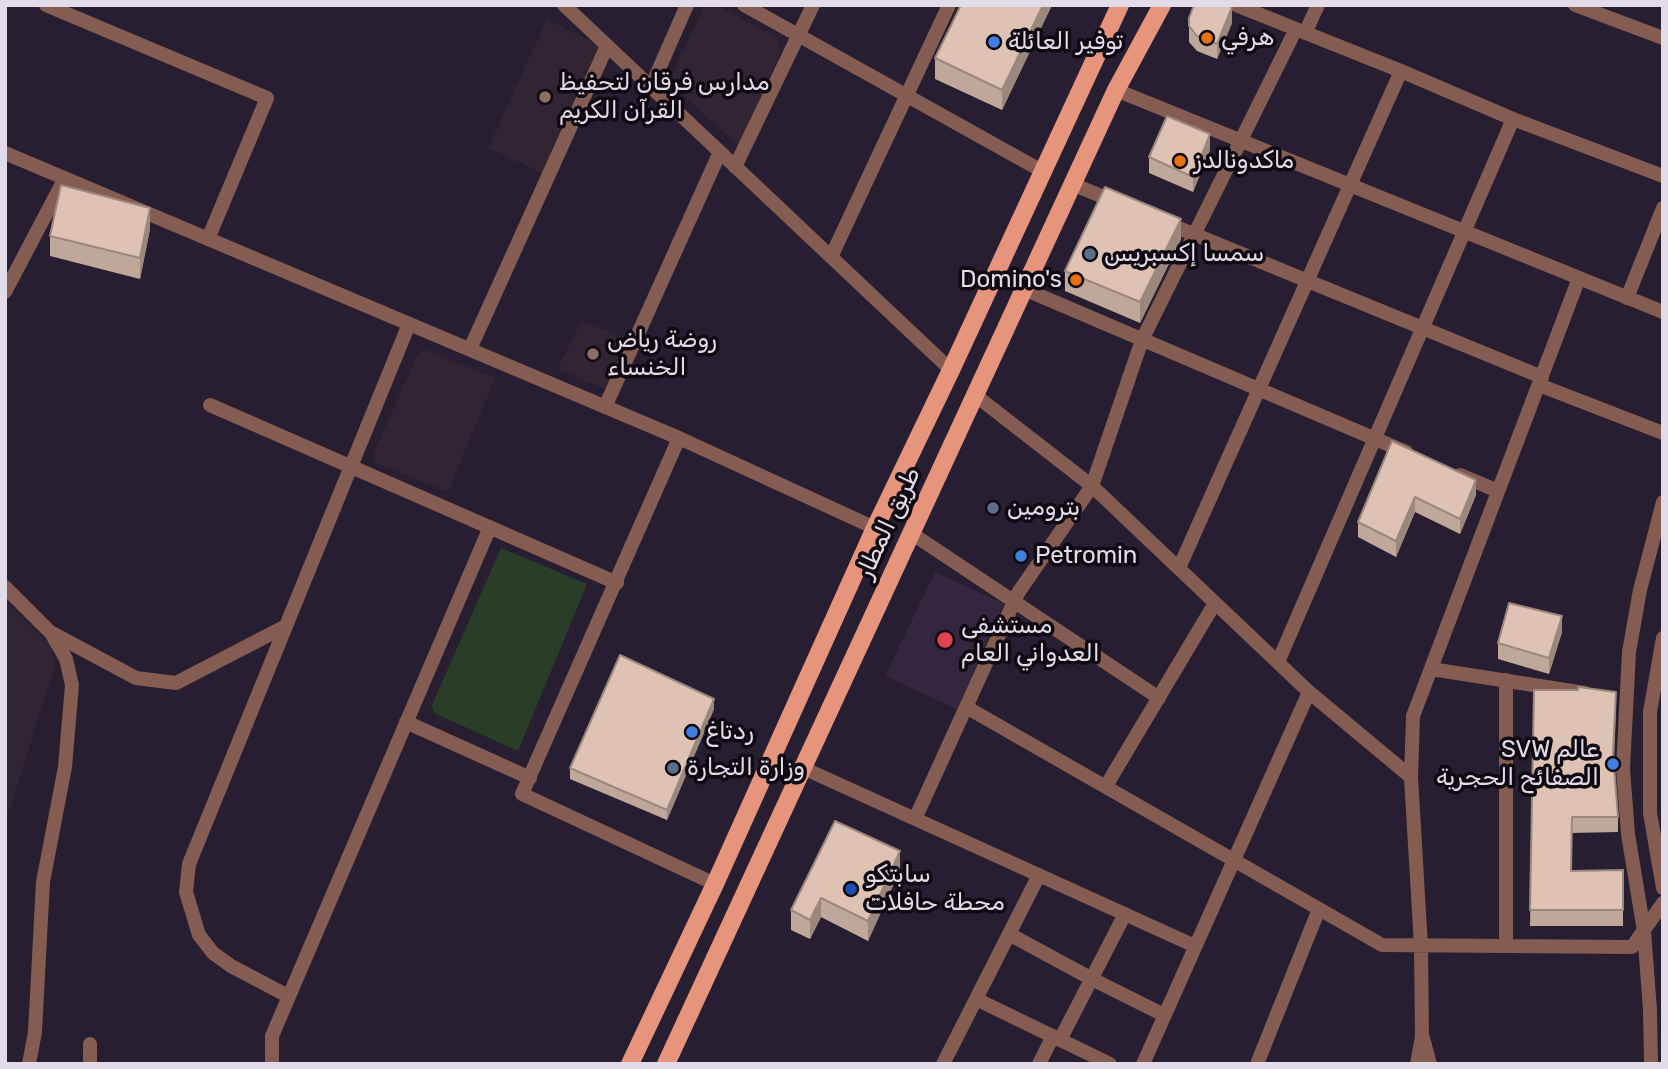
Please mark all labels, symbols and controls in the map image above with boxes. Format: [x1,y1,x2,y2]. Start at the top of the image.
place label: هرفي [1221,24,1274,52]
place label: توفير العائلة [1008,28,1123,56]
marker: هرفي [1199,30,1215,46]
marker: توفير العائلة [986,34,1002,50]
place label: مدارس فرقان لتحفيظ القرآن الكريم [559,69,770,125]
marker: مدارس فرقان لتحفيظ القرآن الكريم [537,89,553,105]
place label: ماكدونالدز [1194,147,1294,175]
marker: ماكدونالدز [1172,153,1188,169]
place label: سمسا إكسبريس [1104,240,1264,268]
marker: سمسا إكسبريس [1082,246,1098,262]
place label: Domino's [960,266,1062,294]
marker: Domino's [1068,272,1084,288]
place label: روضة رياض الخنساء [607,326,717,382]
marker: روضة رياض الخنساء [585,346,601,362]
street label: طريق المطار [851,463,927,583]
place label: بترومين [1007,494,1080,522]
marker: بترومين [985,500,1001,516]
place label: Petromin [1035,542,1137,570]
marker: Petromin [1013,548,1029,564]
place label: مستشفى العدواني العام [961,612,1100,668]
marker: مستشفى العدواني العام [935,630,955,650]
place label: ردتاغ [706,718,754,746]
marker: ردتاغ [684,724,700,740]
place label: SVW عالم الصفائح الحجرية [1436,736,1599,792]
place label: وزارة التجارة [687,754,805,782]
marker: SVW عالم الصفائح الحجرية [1605,756,1621,772]
marker: وزارة التجارة [665,760,681,776]
place label: سابتكو محطة حافلات [865,861,1005,917]
marker: سابتكو محطة حافلات [843,881,859,897]

